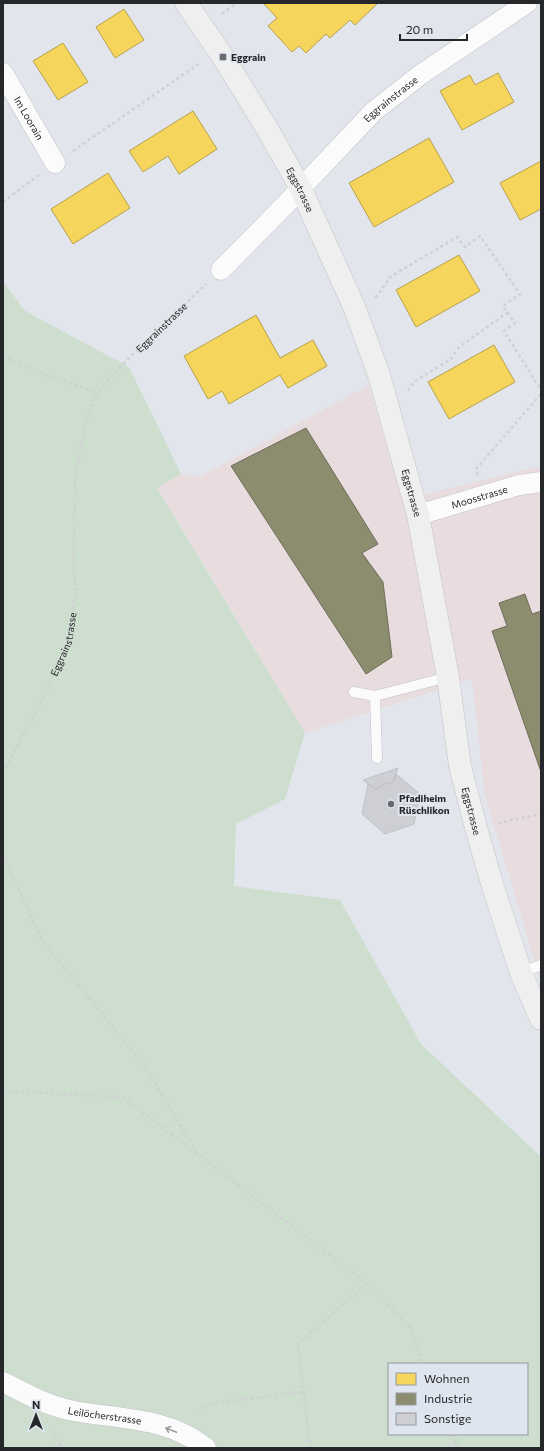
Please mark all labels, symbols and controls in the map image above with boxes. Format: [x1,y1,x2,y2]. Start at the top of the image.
scale bar [400,16,467,42]
text: 20 m [406,22,433,36]
place label: Eggrain [231,51,266,63]
marker: Eggrain [218,52,228,62]
street label: Eggrainstrasse [361,73,420,124]
street label: Im Loorain [12,94,46,142]
street label: Eggstrasse [284,165,317,214]
street label: Eggrainstrasse [133,300,189,355]
street label: Eggstrasse [399,468,424,518]
street label: Moosstrasse [450,483,509,511]
street label: Eggrainstrasse [48,612,79,678]
street label: Eggstrasse [460,786,484,836]
place label: Pfadiheim Rüschlikon [399,792,450,816]
marker: Pfadiheim Rüschlikon [386,799,396,809]
legend [388,1363,528,1435]
text: Wohnen [424,1371,470,1385]
text: Industrie [424,1391,472,1405]
north arrow [16,1395,56,1435]
text: N [32,1398,40,1411]
street label: Leilöcherstrasse [67,1404,142,1427]
text: Sonstige [424,1411,471,1425]
one-way arrow [166,1425,178,1433]

